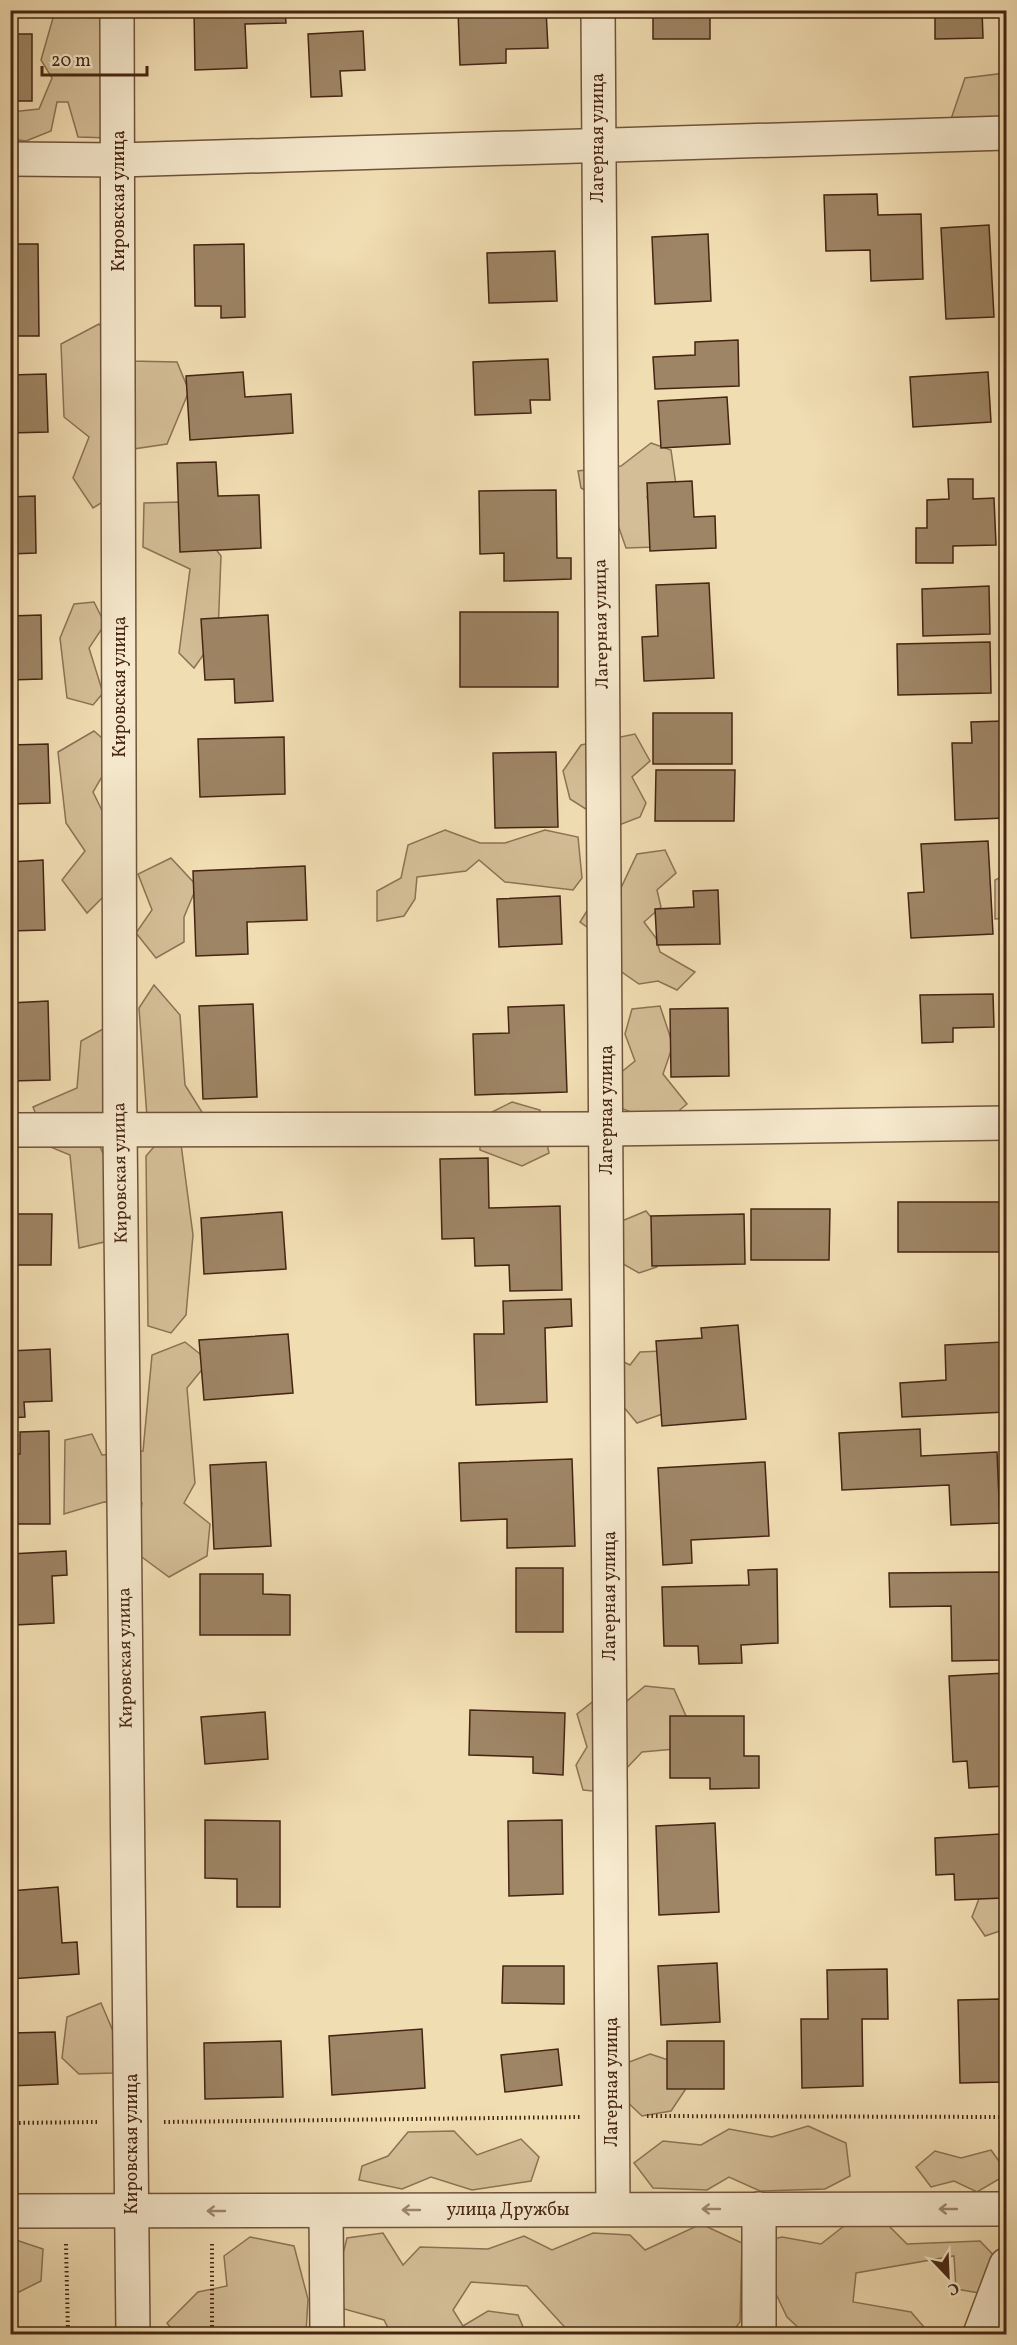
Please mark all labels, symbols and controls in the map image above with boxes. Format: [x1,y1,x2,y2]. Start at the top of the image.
scale bar [42,39,147,77]
text: 20 m [51,49,91,74]
street label: Лагерная улица [586,73,611,203]
street label: Кировская улица [107,130,132,272]
street label: Лагерная улица [588,559,616,689]
street label: Кировская улица [108,616,133,758]
street label: Лагерная улица [595,1045,620,1175]
street label: Кировская улица [107,1102,135,1244]
street label: Лагерная улица [598,1531,623,1661]
street label: Кировская улица [112,1587,140,1729]
street label: Лагерная улица [600,2017,625,2147]
street label: Кировская улица [120,2073,145,2215]
street label: улица Дружбы [446,2198,570,2223]
one-way arrow [702,2203,722,2215]
one-way arrow [939,2203,959,2215]
one-way arrow [402,2204,422,2216]
one-way arrow [207,2205,227,2217]
north arrow [918,2246,978,2306]
text: С [944,2276,962,2300]

